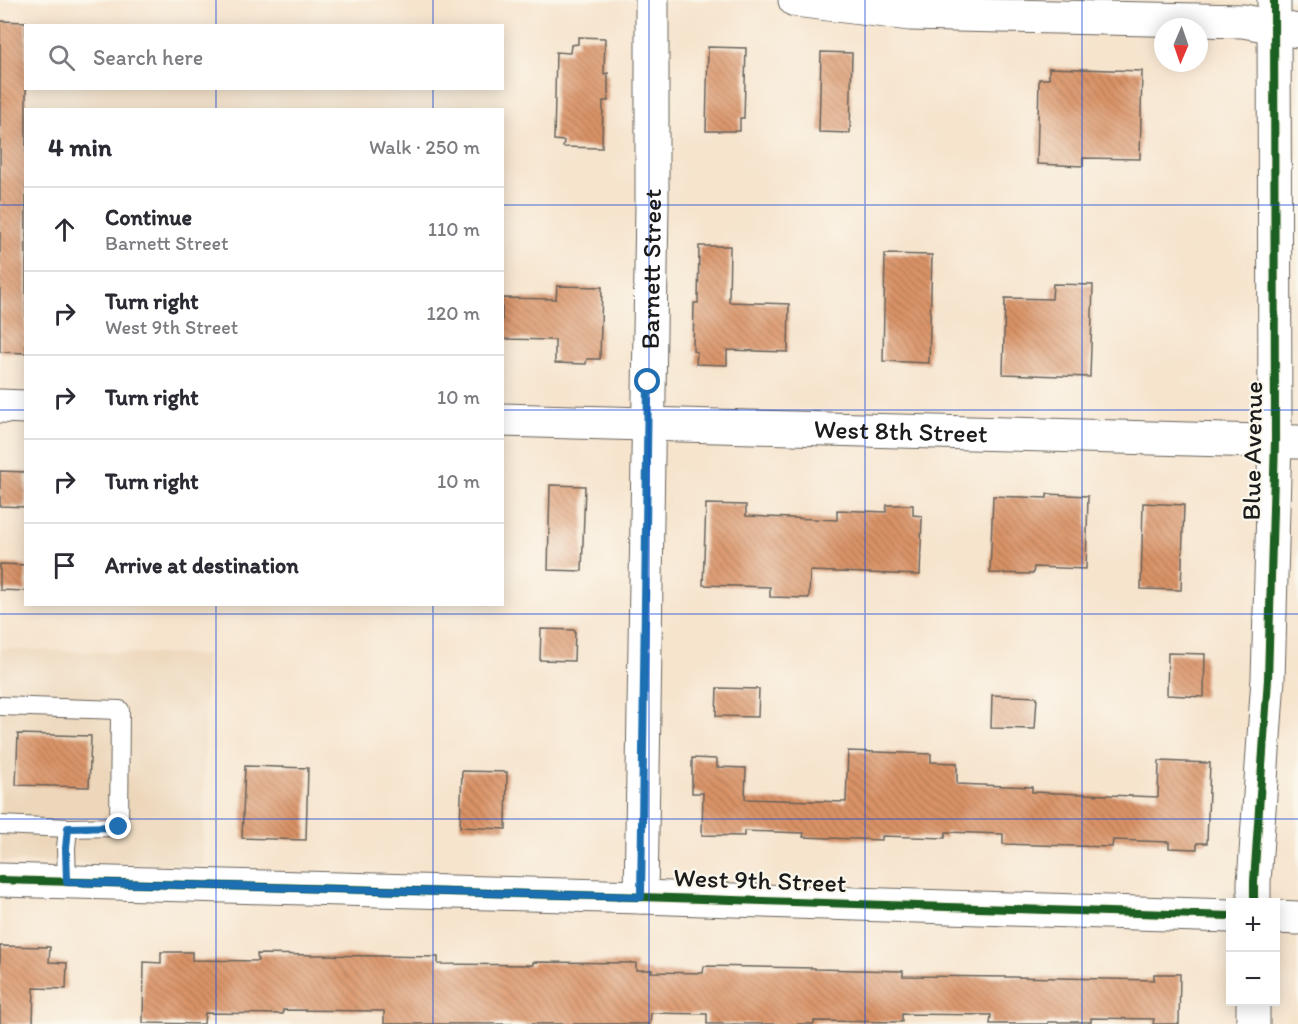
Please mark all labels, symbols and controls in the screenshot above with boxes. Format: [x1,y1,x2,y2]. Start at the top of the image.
north arrow [1154,18,1208,72]
search box [24,24,504,90]
icon: search [45,41,78,74]
text: Search here [93,44,203,71]
text: 4 min [48,131,112,163]
text: Walk · 250 m [369,135,480,159]
street label: Barnett Street [634,188,668,350]
text: Continue [105,204,192,231]
icon: ahead [48,213,81,246]
text: 110 m [428,217,480,241]
text: Barnett Street [105,231,229,255]
text: Turn right [105,288,199,315]
icon: right [48,297,81,330]
text: 120 m [427,301,480,325]
text: West 9th Street [105,315,238,339]
route start [634,368,660,394]
icon: right [48,381,81,414]
street label: Blue Avenue [1235,381,1269,521]
text: Turn right [105,384,199,411]
text: 10 m [437,385,480,409]
street label: West 8th Street [813,413,989,449]
icon: right [48,465,81,498]
text: Turn right [105,468,199,495]
text: 10 m [437,469,480,493]
icon: arrive [48,549,81,582]
text: Arrive at destination [105,552,299,579]
route end [105,813,131,839]
street label: West 9th Street [673,861,847,899]
map controls [1226,898,1280,1006]
button: + [1226,898,1280,952]
button: − [1226,952,1280,1006]

